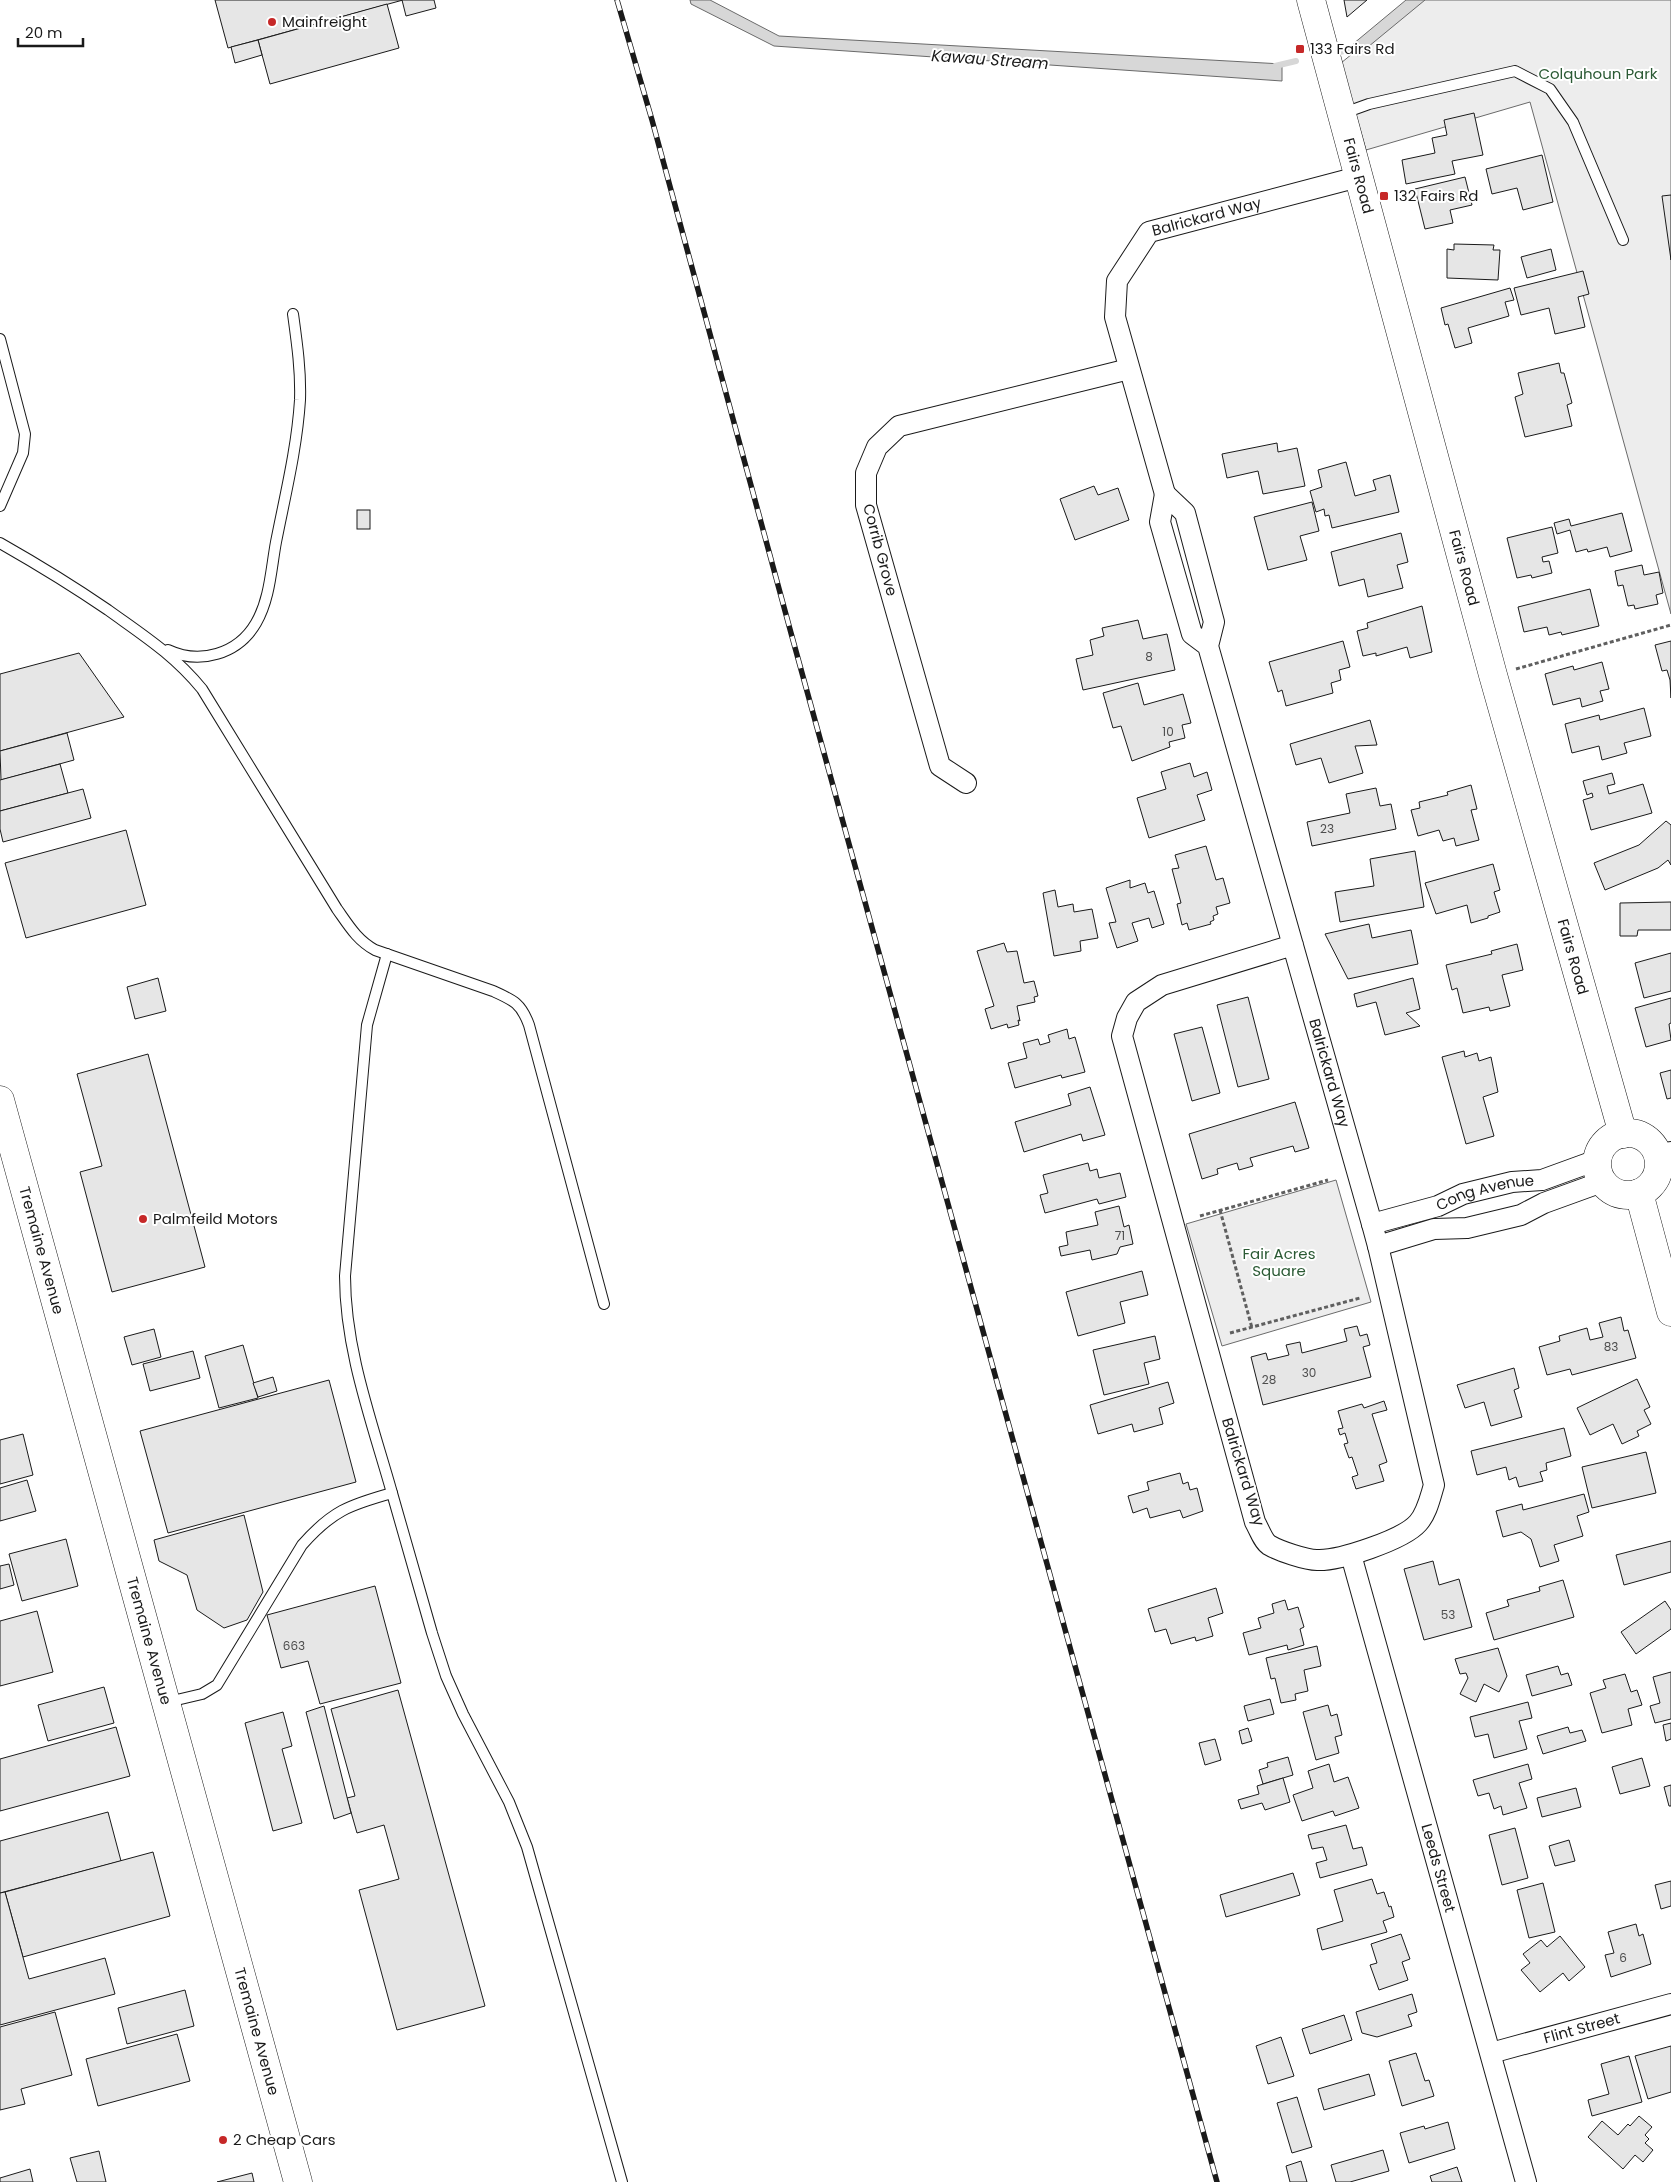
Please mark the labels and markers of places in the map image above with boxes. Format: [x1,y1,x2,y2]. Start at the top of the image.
place label: Mainfreight [282,11,367,32]
marker: Mainfreight [266,16,278,28]
place label: 133 Fairs Rd [1310,38,1395,59]
marker: 133 Fairs Rd [1294,43,1306,55]
place label: 132 Fairs Rd [1394,185,1478,206]
marker: 132 Fairs Rd [1378,190,1390,202]
place label: Palmfeild Motors [153,1208,278,1229]
marker: Palmfeild Motors [137,1213,149,1225]
place label: 2 Cheap Cars [233,2129,336,2150]
marker: 2 Cheap Cars [217,2134,229,2146]

